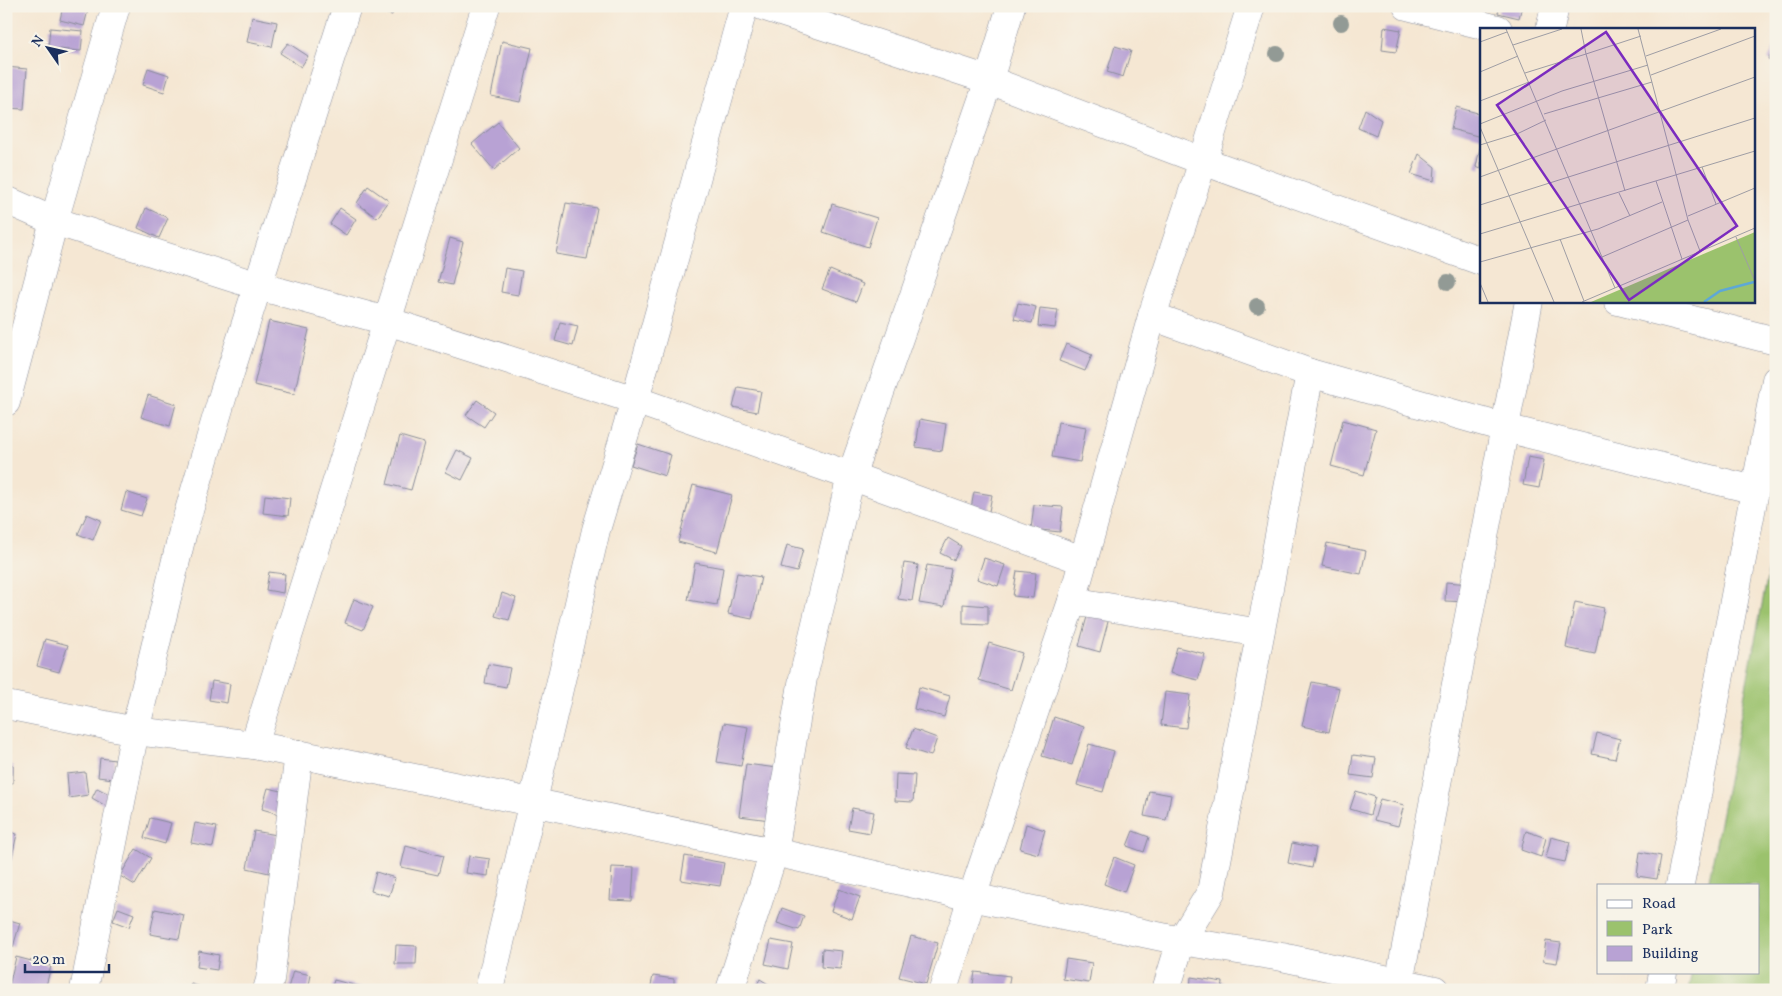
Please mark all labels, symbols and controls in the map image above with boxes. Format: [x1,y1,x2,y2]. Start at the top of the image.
north arrow [22,22,72,72]
inset map [1480,28,1754,302]
text: N [28,32,49,51]
legend [1597,884,1760,974]
text: Road [1642,894,1676,915]
text: Park [1642,920,1673,941]
scale bar [25,941,109,973]
text: Building [1642,944,1699,965]
text: 20 m [32,950,65,971]

